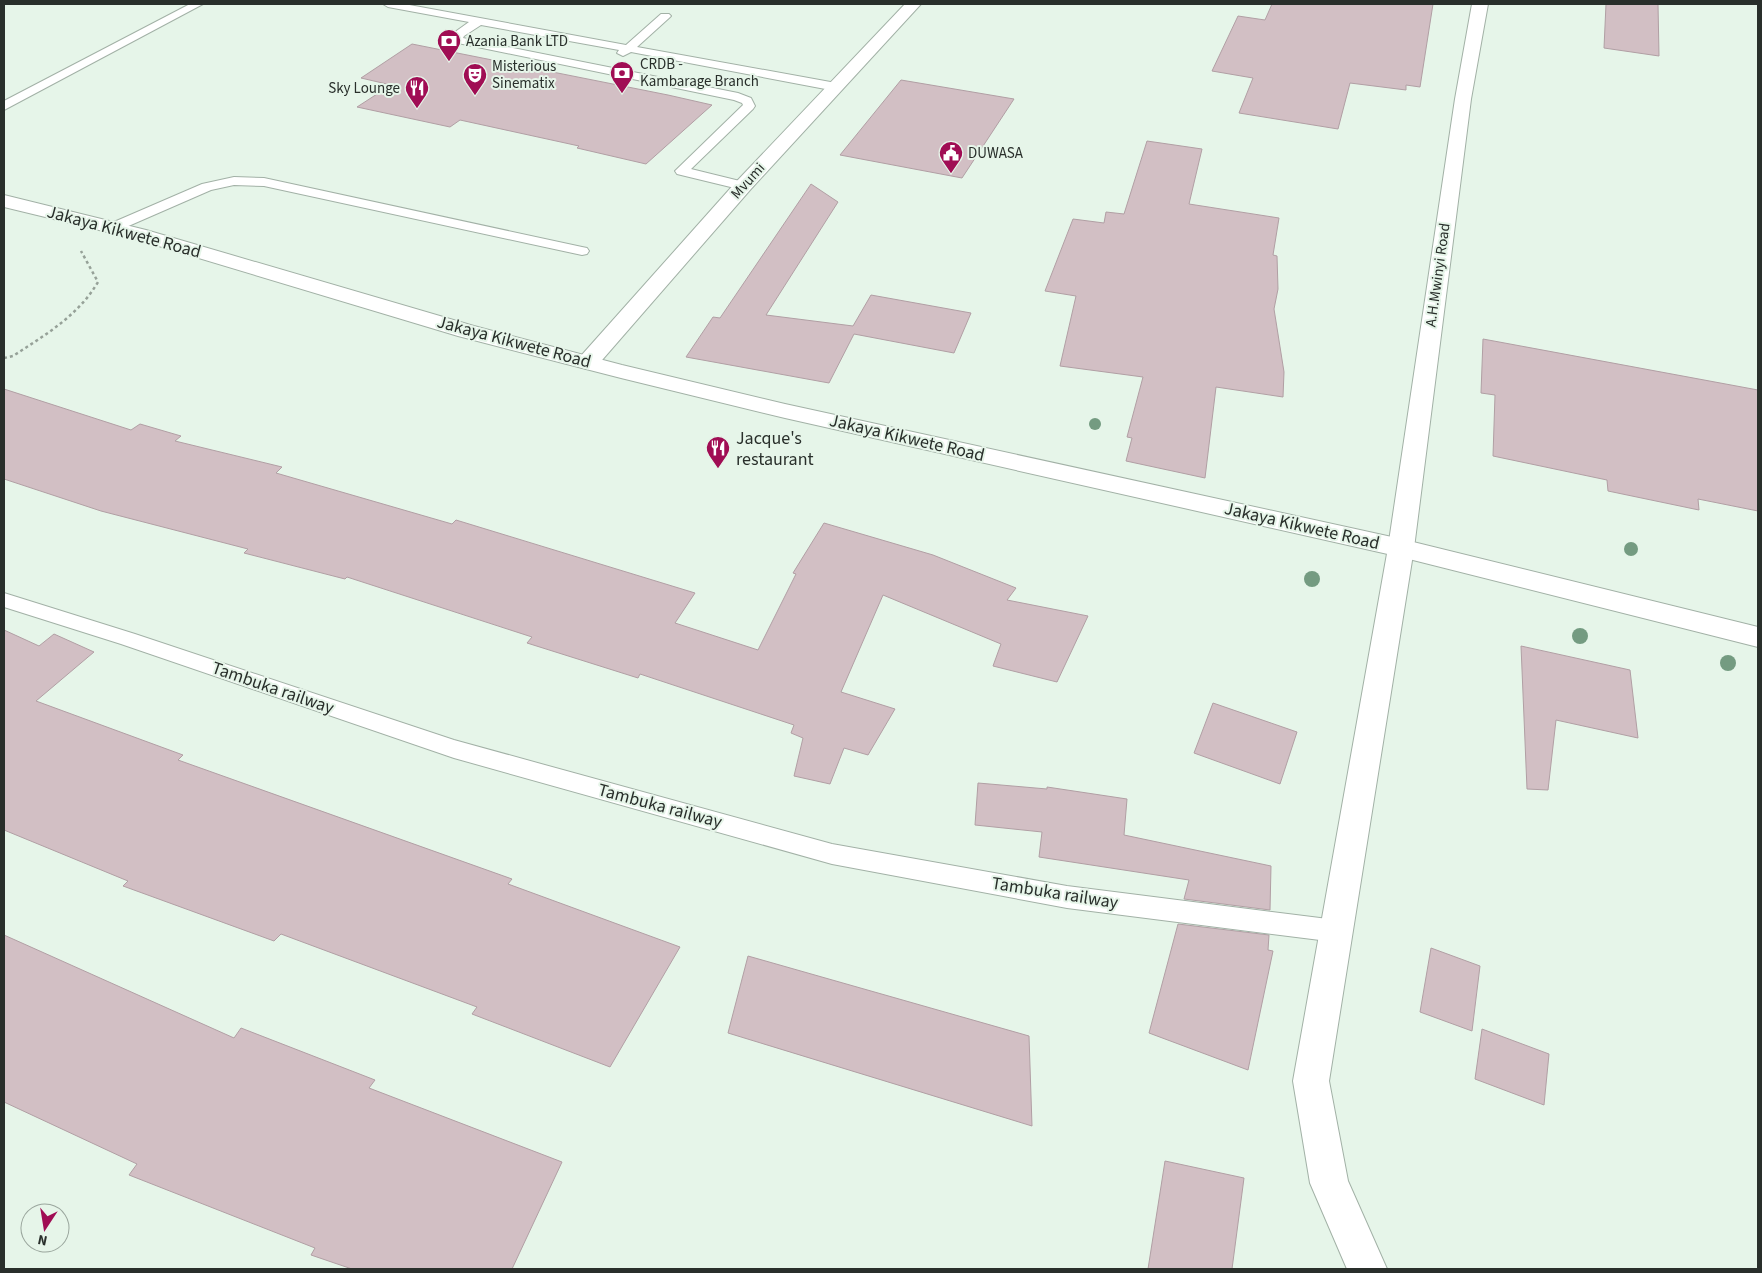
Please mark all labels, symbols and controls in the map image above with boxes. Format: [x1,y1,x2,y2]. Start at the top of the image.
bank icon: Azania Bank LTD [436,28,462,62]
place label: Azania Bank LTD [466,31,568,52]
place label: CRDB - Kambarage Branch [640,54,759,92]
place label: Misterious Sinematix [492,56,556,94]
bank icon: CRDB - Kambarage Branch [609,60,635,94]
theatre icon: Misterious Sinematix [462,62,488,96]
restaurant icon: Sky Lounge [404,75,430,109]
place label: Sky Lounge [328,78,400,99]
public building icon: DUWASA [938,140,964,174]
place label: DUWASA [968,143,1024,164]
street label: Mvumi [726,158,770,204]
street label: Jakaya Kikwete Road [44,199,204,265]
street label: A.H.Mwinyi Road [1420,222,1456,328]
street label: Jakaya Kikwete Road [434,309,594,375]
street label: Jakaya Kikwete Road [827,408,987,468]
place label: Jacque's restaurant [736,426,814,472]
restaurant icon: Jacque's restaurant [705,435,731,469]
street label: Jakaya Kikwete Road [1222,496,1382,556]
street label: Tambuka railway [209,655,338,721]
street label: Tambuka railway [595,777,725,835]
street label: Tambuka railway [990,871,1121,915]
north arrow [20,1203,70,1253]
text: N [36,1229,49,1250]

